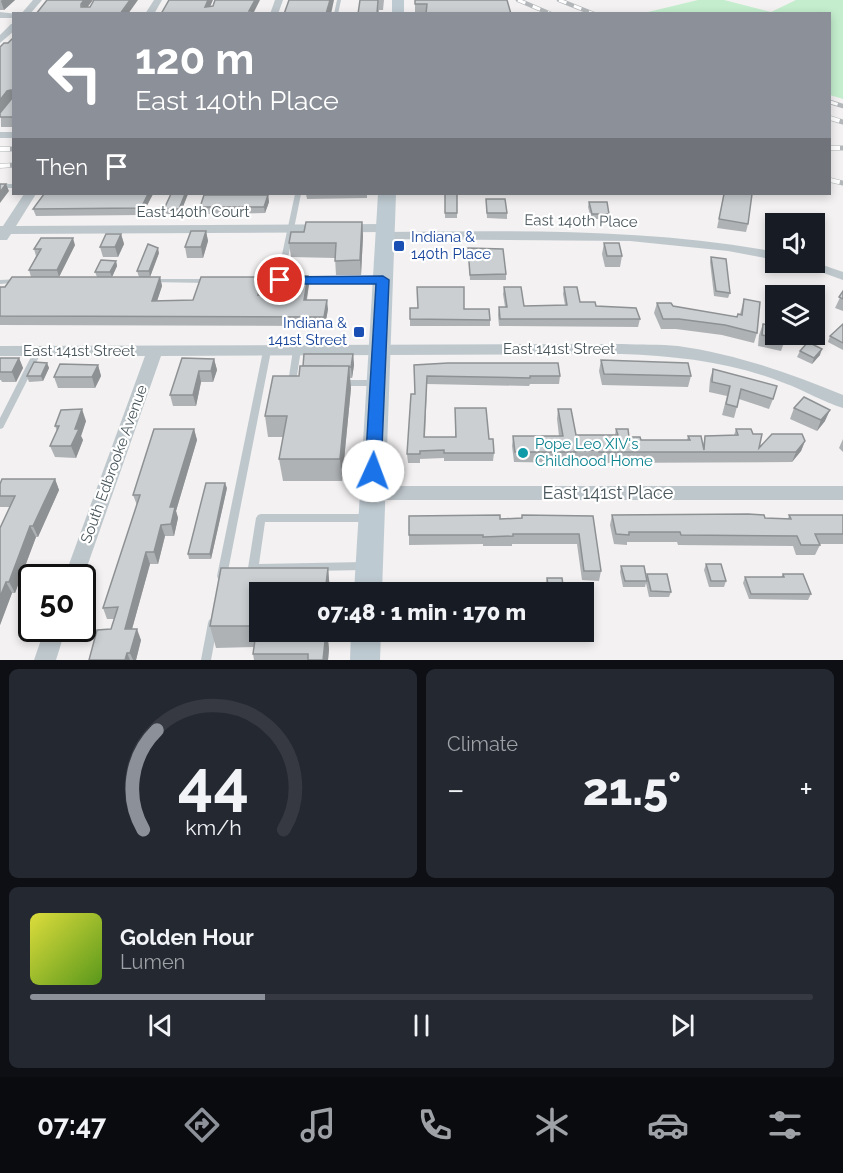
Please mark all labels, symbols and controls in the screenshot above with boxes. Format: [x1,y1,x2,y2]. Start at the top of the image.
text: 120 m [135,35,254,84]
icon: left [36,36,114,114]
text: East 140th Place [135,85,339,116]
icon: arrive [100,150,133,183]
text: Then [36,154,88,180]
street label: East 140th Court [136,203,250,221]
street label: East 140th Place [524,211,638,231]
map controls [765,213,825,345]
button: sound [765,213,825,273]
place label: Indiana & 140th Place [411,228,491,263]
marker: Indiana & 140th Place [392,239,406,253]
pin [254,254,305,305]
icon: arrive [263,263,296,296]
button: layers [765,285,825,345]
place label: Indiana & 141st Street [268,314,347,349]
marker: Indiana & 141st Street [352,325,366,339]
street label: East 141st Street [503,340,615,358]
street label: East 141st Street [23,342,135,360]
street label: South Edbrooke Avenue [77,382,151,546]
place label: Pope Leo XIV's Childhood Home [535,435,653,470]
position arrow [341,439,405,503]
marker: Pope Leo XIV's Childhood Home [516,446,530,460]
street label: East 141st Place [543,482,674,503]
speed limit sign: 50 [18,564,96,642]
text: 07:48 · 1 min · 170 m [317,599,526,625]
text: Climate [447,732,518,756]
text: 44 [177,745,249,819]
text: 21.5° [583,763,681,816]
text: − [447,770,465,809]
text: + [799,770,813,809]
text: km/h [185,816,241,841]
text: Golden Hour [120,924,254,950]
text: Lumen [120,950,185,974]
icon: previous [144,1009,177,1042]
icon: pause [405,1009,438,1042]
icon: next [666,1009,699,1042]
icon: directions [181,1104,223,1146]
icon: music [297,1104,339,1146]
icon: phone [414,1104,456,1146]
icon: climate [531,1104,573,1146]
icon: car [647,1104,689,1146]
icon: filters [764,1104,806,1146]
text: 07:47 [37,1110,106,1141]

